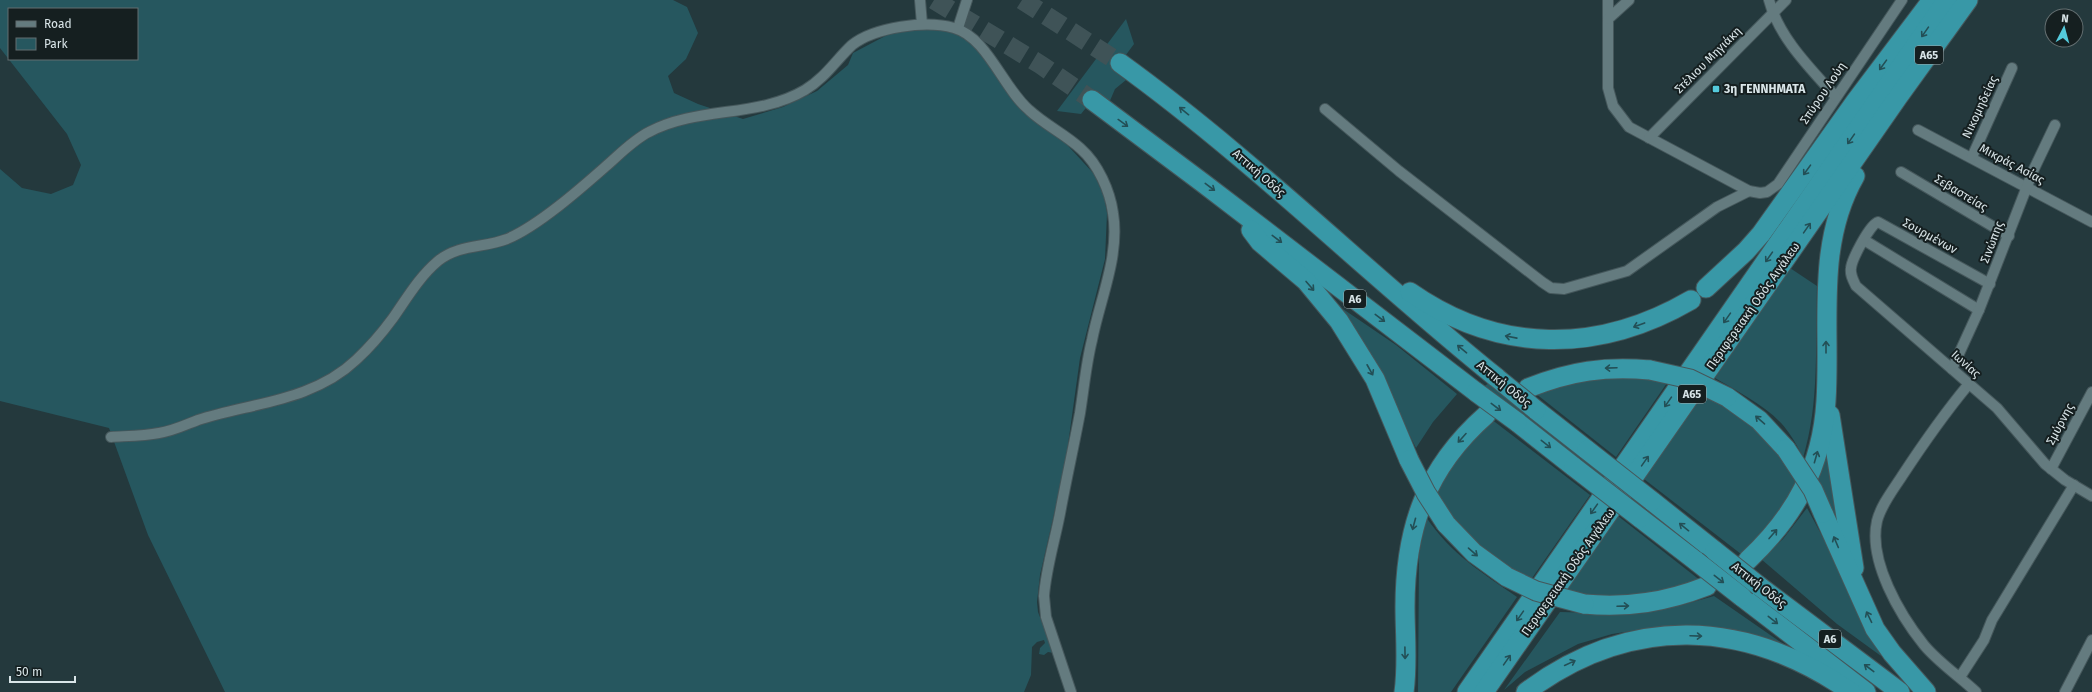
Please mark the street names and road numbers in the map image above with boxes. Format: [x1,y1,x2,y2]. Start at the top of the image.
street label: Στέλιου Μηγιάκη [1672,24,1744,96]
road number: Α65 [1915,46,1943,64]
street label: Σπύρου Λούη [1797,59,1849,127]
street label: Νικομηδείας [1959,73,2001,141]
street label: Μικράς Ασίας [1977,141,2047,187]
street label: Αττική Οδός [1230,146,1289,200]
street label: Σεβαστείας [1932,172,1990,215]
street label: Σουρμένων [1900,215,1960,257]
street label: Σινώπης [1978,219,2007,265]
street label: Περιφερειακή Οδός Αιγάλεω [1704,239,1802,373]
road number: Α6 [1344,290,1366,308]
street label: Ιωνίας [1948,347,1984,381]
street label: Αττική Οδός [1474,358,1534,410]
road number: Α65 [1678,385,1706,403]
street label: Σμύρνης [2043,400,2077,447]
street label: Περιφερειακή Οδός Αιγάλεω [1519,505,1617,639]
street label: Αττική Οδός [1729,559,1789,611]
road number: Α6 [1819,630,1841,648]

